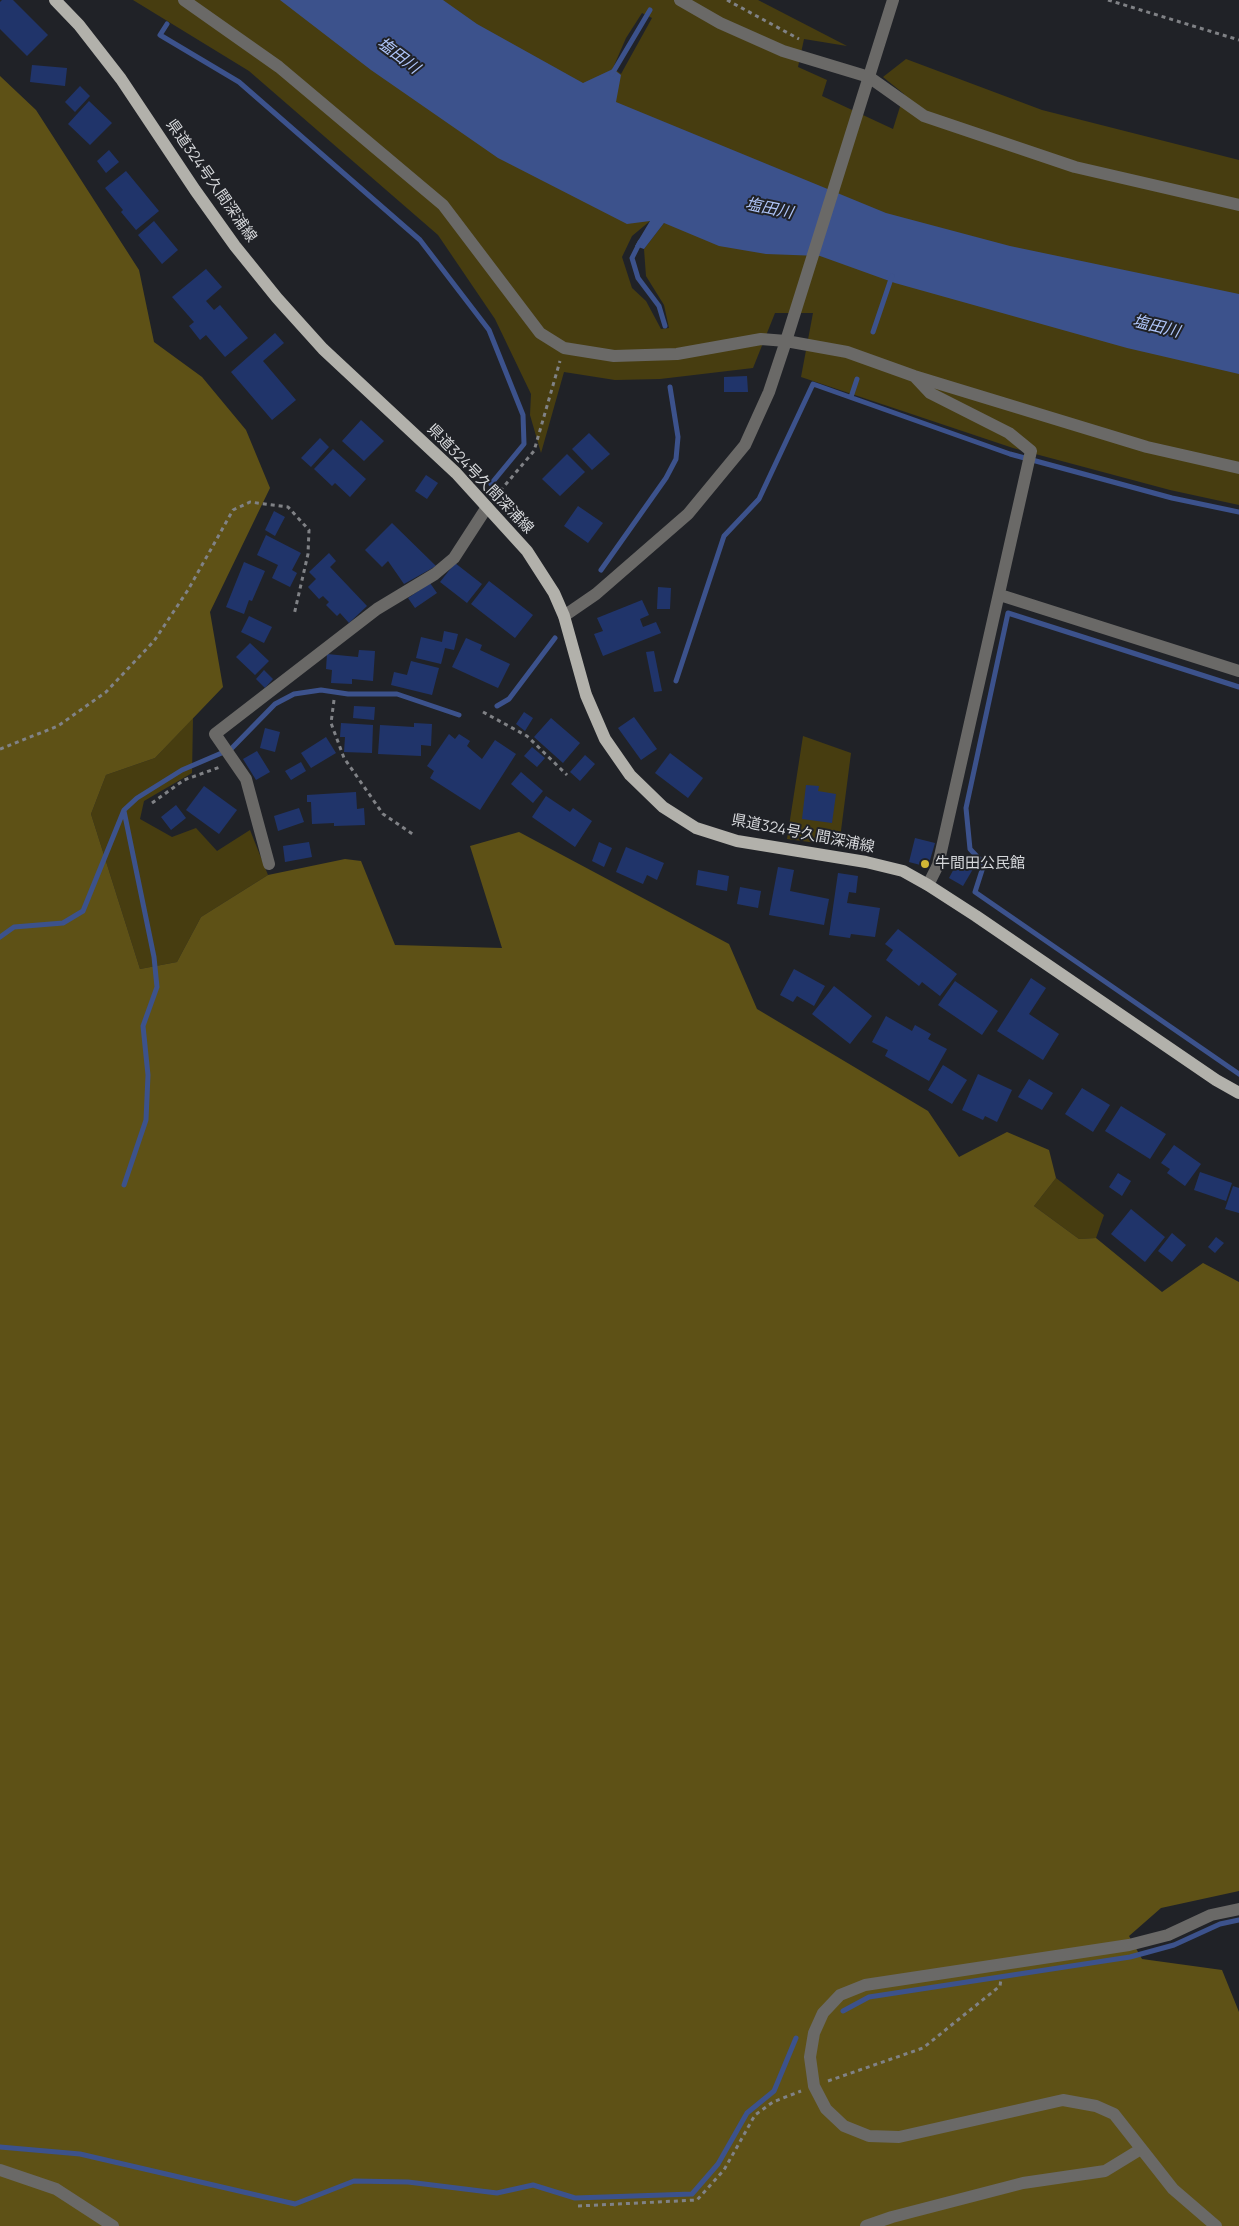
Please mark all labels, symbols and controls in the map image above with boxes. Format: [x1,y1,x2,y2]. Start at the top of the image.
water label: 塩田川 [373,34,423,78]
street label: 県道324号久間深浦線 [162,116,260,246]
water label: 塩田川 [744,195,794,223]
water label: 塩田川 [1130,312,1182,342]
street label: 県道324号久間深浦線 [423,420,537,538]
street label: 県道324号久間深浦線 [730,811,876,857]
place label: 牛間田公民館 [935,855,1025,873]
marker: 牛間田公民館 [919,858,931,870]

